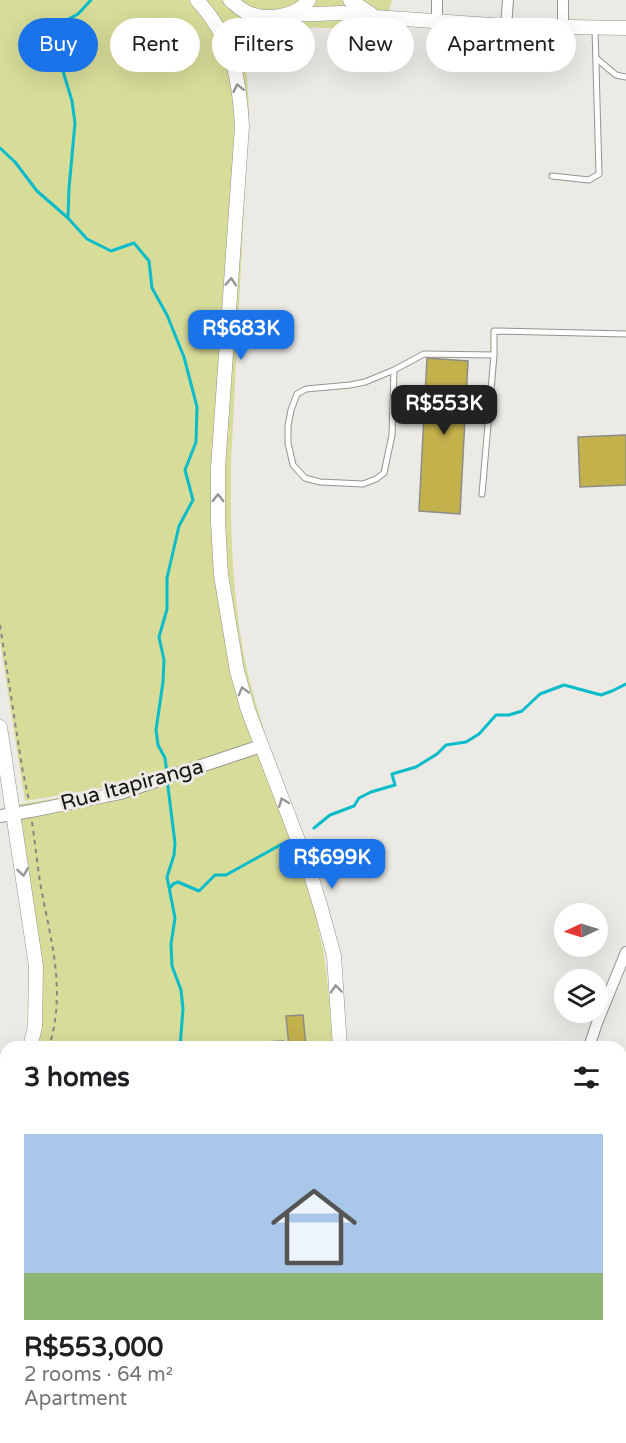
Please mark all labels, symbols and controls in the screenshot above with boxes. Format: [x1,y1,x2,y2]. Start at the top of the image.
chip: Buy [18,18,98,72]
chip: Rent [110,18,200,72]
chip: Filters [212,18,315,72]
chip: New [327,18,414,72]
chip: Apartment [426,18,576,72]
one-way arrow [232,83,245,93]
one-way arrow [224,278,237,287]
pin: R$683K [192,310,290,361]
text: R$683K [202,317,280,341]
pin: R$553K [395,385,493,436]
text: R$553K [405,392,483,416]
one-way arrow [212,493,224,502]
one-way arrow [237,686,250,696]
street label: Rua Itapiranga [58,754,206,816]
one-way arrow [278,797,290,808]
pin: R$699K [283,839,381,890]
text: R$699K [293,846,371,870]
one-way arrow [16,867,28,876]
north arrow [554,903,608,957]
map controls [554,903,608,1023]
button: layers [554,969,608,1023]
one-way arrow [330,984,343,993]
icon: filters [570,1061,603,1094]
text: 3 homes [24,1062,130,1093]
icon: home [260,1173,368,1281]
text: R$553,000 [24,1332,163,1363]
text: 2 rooms · 64 m² [24,1363,173,1387]
text: Apartment [24,1387,127,1411]

